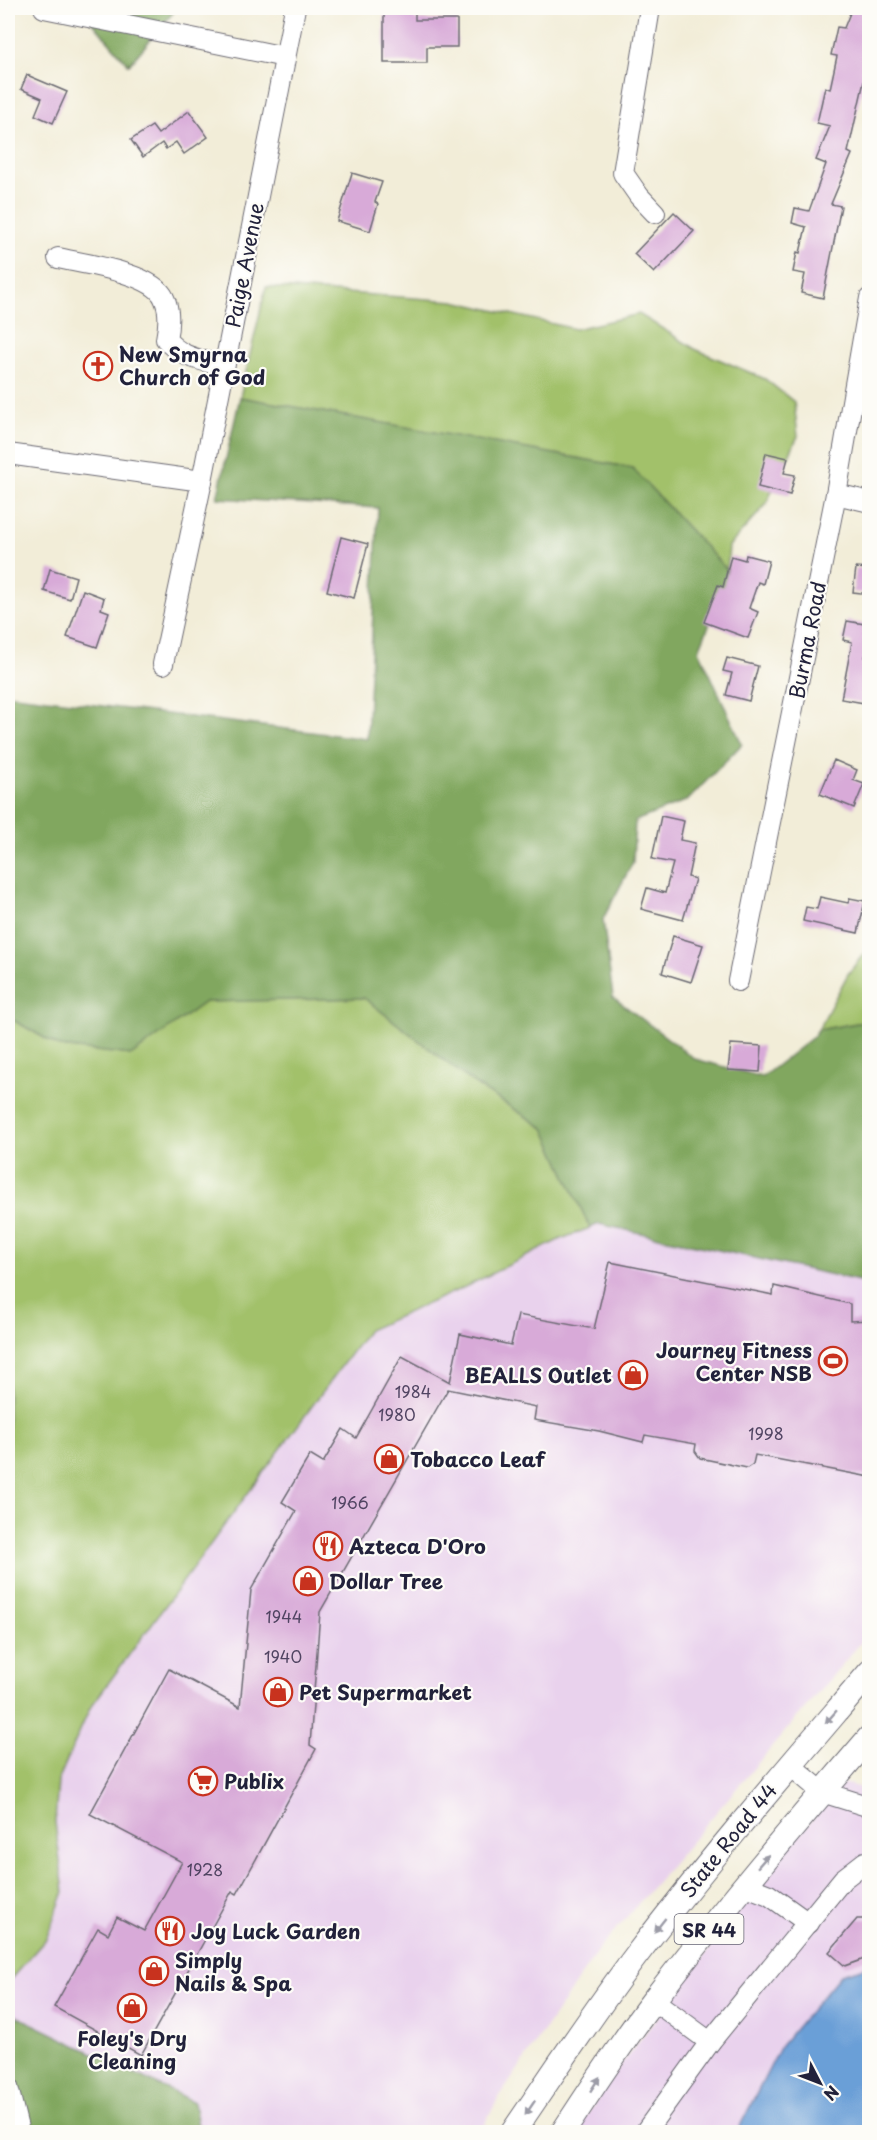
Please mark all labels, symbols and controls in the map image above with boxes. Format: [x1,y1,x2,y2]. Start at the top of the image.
street label: Paige Avenue [217,200,271,330]
place label: New Smyrna Church of God [119,339,265,392]
church icon: New Smyrna Church of God [82,350,114,382]
street label: Burma Road [781,579,833,701]
place label: Journey Fitness Center NSB [656,1335,812,1388]
sports icon: Journey Fitness Center NSB [817,1345,849,1377]
shop icon: BEALLS Outlet [617,1359,649,1391]
place label: BEALLS Outlet [465,1360,612,1390]
house number: 1984 [395,1379,431,1403]
house number: 1980 [378,1402,416,1426]
house number: 1998 [748,1421,784,1445]
shop icon: Tobacco Leaf [373,1443,405,1475]
place label: Tobacco Leaf [410,1444,546,1474]
house number: 1966 [331,1490,369,1514]
restaurant icon: Azteca D'Oro [312,1530,344,1562]
place label: Azteca D'Oro [348,1531,486,1561]
shop icon: Dollar Tree [292,1565,324,1597]
place label: Dollar Tree [329,1566,443,1596]
house number: 1944 [266,1604,302,1628]
house number: 1940 [264,1644,302,1668]
shop icon: Pet Supermarket [262,1676,294,1708]
place label: Pet Supermarket [299,1677,472,1707]
one-way arrow [825,1709,838,1725]
supermarket icon: Publix [187,1765,219,1797]
place label: Publix [224,1766,284,1796]
street label: State Road 44 [672,1776,784,1904]
one-way arrow [757,1853,770,1869]
house number: 1928 [187,1857,223,1881]
road number: SR 44 [674,1914,744,1944]
restaurant icon: Joy Luck Garden [154,1915,186,1947]
place label: Joy Luck Garden [191,1916,360,1946]
one-way arrow [654,1917,667,1933]
place label: Simply Nails & Spa [175,1945,292,1998]
shop icon: Simply Nails & Spa [138,1955,170,1987]
shop icon: Foley's Dry Cleaning [116,1992,148,2024]
place label: Foley's Dry Cleaning [77,2023,187,2076]
north arrow [790,2053,850,2113]
one-way arrow [589,2076,601,2092]
text: N [819,2081,845,2106]
one-way arrow [524,2100,535,2116]

